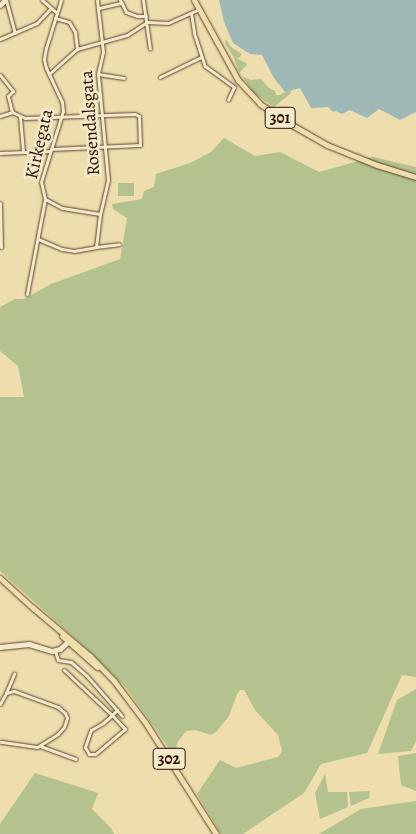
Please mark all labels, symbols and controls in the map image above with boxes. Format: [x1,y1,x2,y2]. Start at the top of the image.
street label: Rosendalsgata [76,69,104,177]
road number: 301 [264,105,296,132]
street label: Kirkegata [20,107,58,181]
road number: 302 [152,746,186,772]

